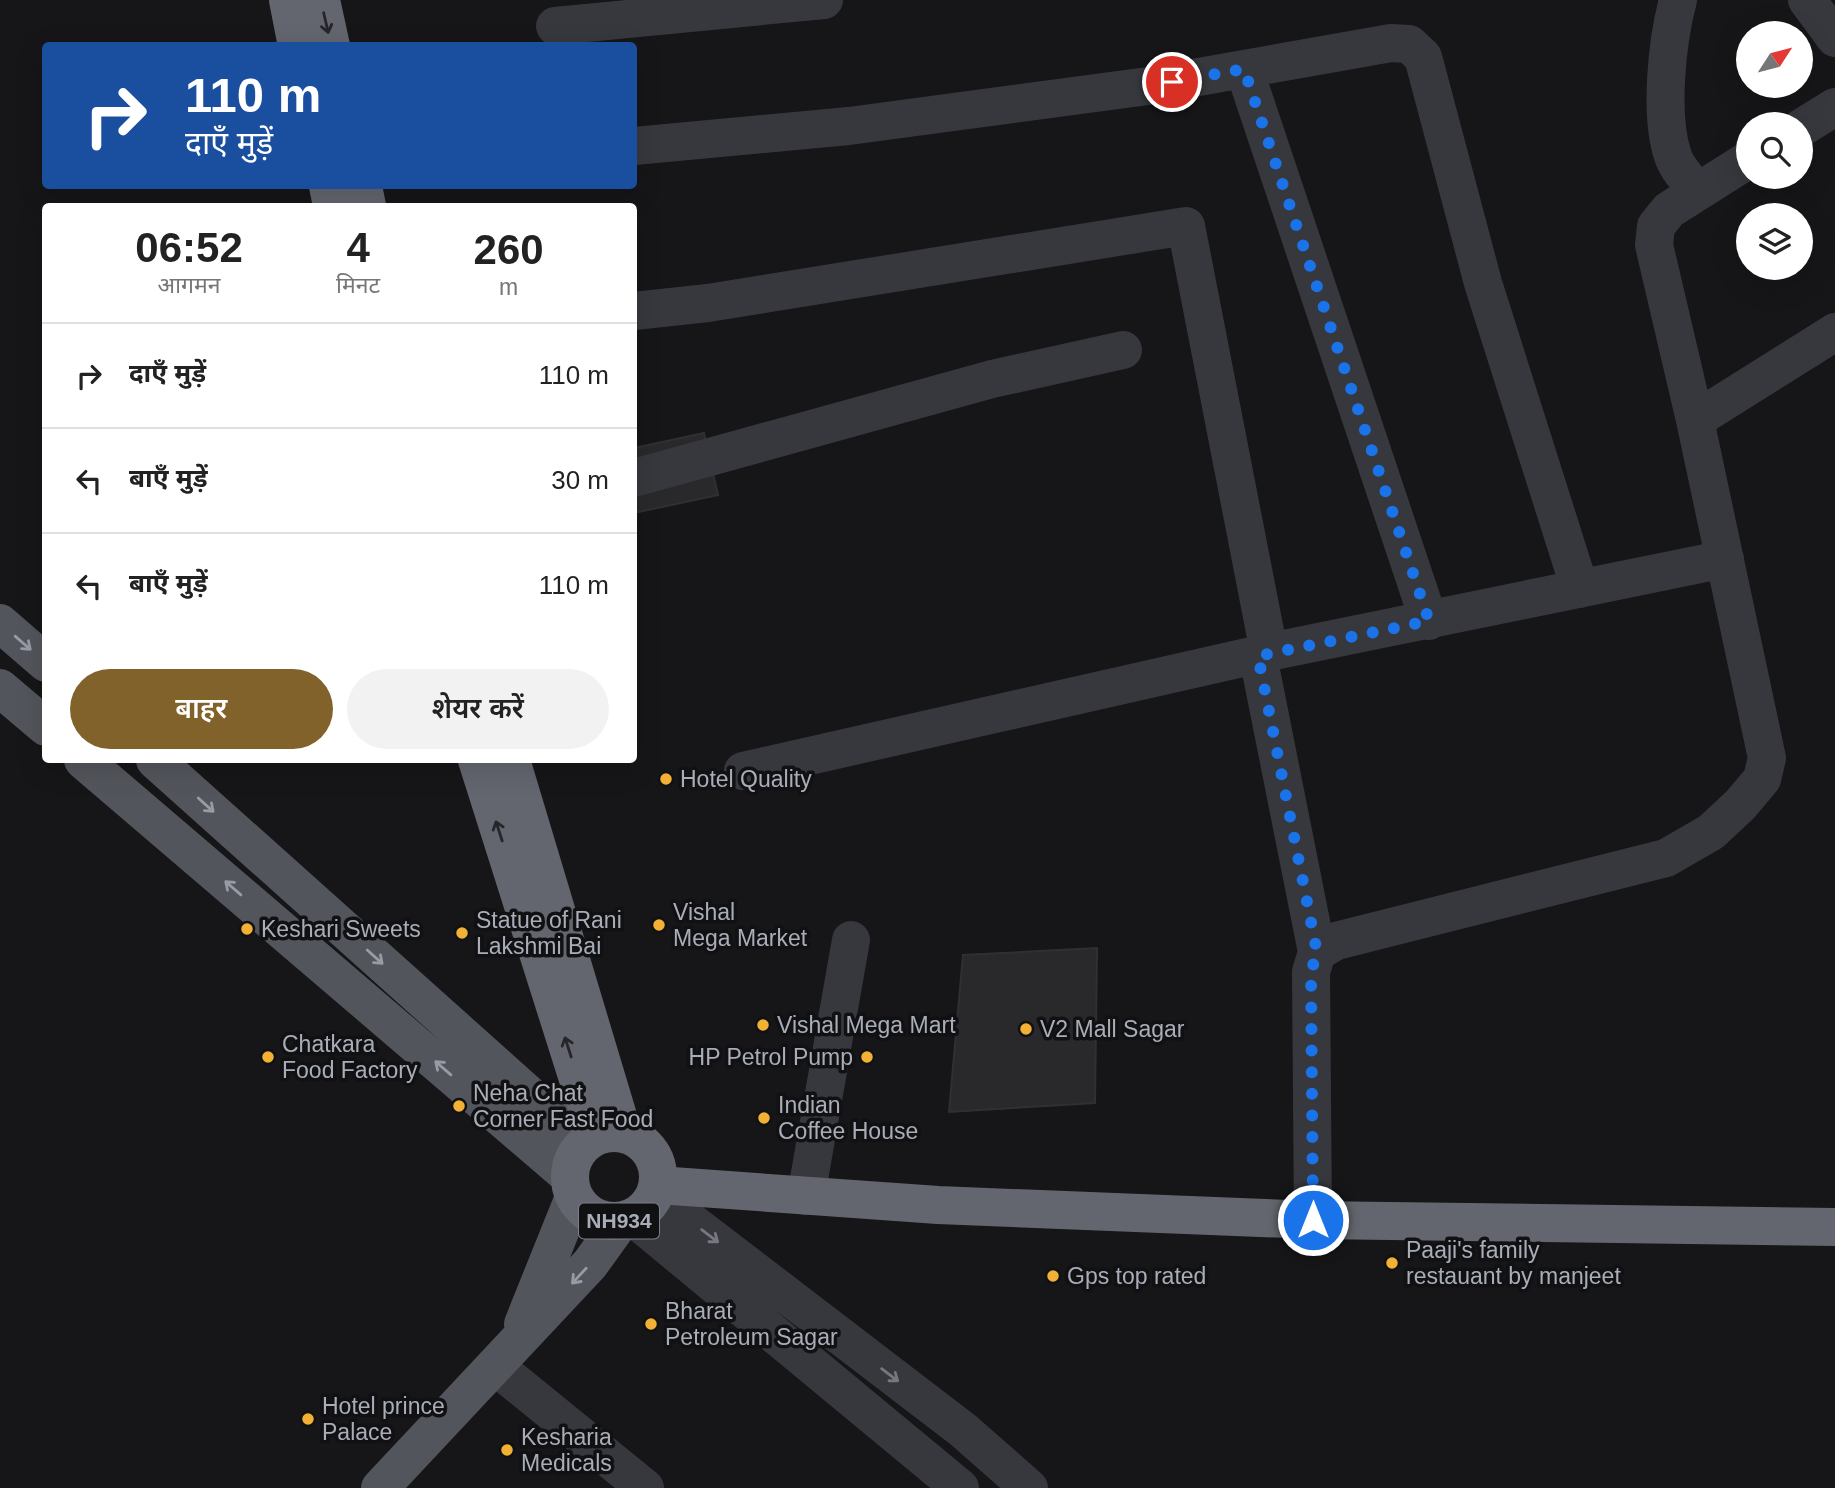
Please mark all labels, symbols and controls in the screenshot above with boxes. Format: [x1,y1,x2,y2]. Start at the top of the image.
one-way arrow [320,11,333,34]
north arrow [1736,21,1813,98]
map controls [1736,21,1813,280]
pin [1142,52,1202,112]
icon: arrive [1153,63,1191,101]
text: 110 m [185,68,321,122]
icon: right [70,70,161,161]
button: search [1736,112,1813,189]
text: दाएँ मुड़ें [185,125,273,161]
button: layers [1736,203,1813,280]
text: 06:52 [135,224,243,271]
text: 4 [346,224,370,271]
text: 260 [474,226,544,273]
text: आगमन [158,272,221,298]
text: मिनट [336,272,380,298]
text: m [499,274,518,300]
icon: right [70,357,108,395]
text: दाएँ मुड़ें [129,358,206,388]
text: 110 m [539,360,609,390]
icon: left [70,462,108,500]
text: बाएँ मुड़ें [129,463,208,493]
text: 30 m [551,465,609,495]
icon: left [70,567,108,605]
text: बाएँ मुड़ें [129,568,208,598]
text: 110 m [539,570,609,600]
one-way arrow [14,635,32,651]
button: बाहर [70,669,333,749]
button: शेयर करें [347,669,609,749]
place label: Hotel Quality [680,766,812,792]
marker: Hotel Quality [658,771,674,787]
one-way arrow [197,797,215,813]
one-way arrow [492,820,505,842]
one-way arrow [224,880,242,896]
place label: Vishal Mega Market [673,899,808,951]
place label: Statue of Rani Lakshmi Bai [476,907,622,959]
place label: Keshari Sweets [261,916,421,942]
marker: Vishal Mega Market [651,917,667,933]
marker: Keshari Sweets [239,921,255,937]
marker: Statue of Rani Lakshmi Bai [454,925,470,941]
one-way arrow [366,949,384,965]
place label: Vishal Mega Mart [777,1012,956,1038]
place label: V2 Mall Sagar [1040,1016,1185,1042]
marker: Vishal Mega Mart [755,1017,771,1033]
marker: V2 Mall Sagar [1018,1021,1034,1037]
place label: Chatkara Food Factory [282,1031,418,1083]
one-way arrow [561,1037,574,1059]
place label: HP Petrol Pump [689,1044,853,1070]
marker: Chatkara Food Factory [260,1049,276,1065]
marker: HP Petrol Pump [859,1049,875,1065]
one-way arrow [434,1060,452,1076]
place label: Neha Chat Corner Fast Food [473,1080,653,1132]
place label: Indian Coffee House [778,1092,918,1144]
marker: Neha Chat Corner Fast Food [451,1098,467,1114]
marker: Indian Coffee House [756,1110,772,1126]
position arrow [1276,1183,1350,1257]
road number: NH934 [579,1204,659,1238]
one-way arrow [700,1229,719,1244]
place label: Paaji's family restauant by manjeet [1406,1237,1621,1289]
marker: Paaji's family restauant by manjeet [1384,1255,1400,1271]
place label: Gps top rated [1067,1263,1206,1289]
one-way arrow [571,1267,588,1284]
marker: Gps top rated [1045,1268,1061,1284]
place label: Bharat Petroleum Sagar [665,1298,838,1350]
marker: Bharat Petroleum Sagar [643,1316,659,1332]
one-way arrow [881,1367,899,1382]
place label: Hotel prince Palace [322,1393,445,1445]
marker: Hotel prince Palace [300,1411,316,1427]
place label: Kesharia Medicals [521,1424,612,1476]
marker: Kesharia Medicals [499,1442,515,1458]

